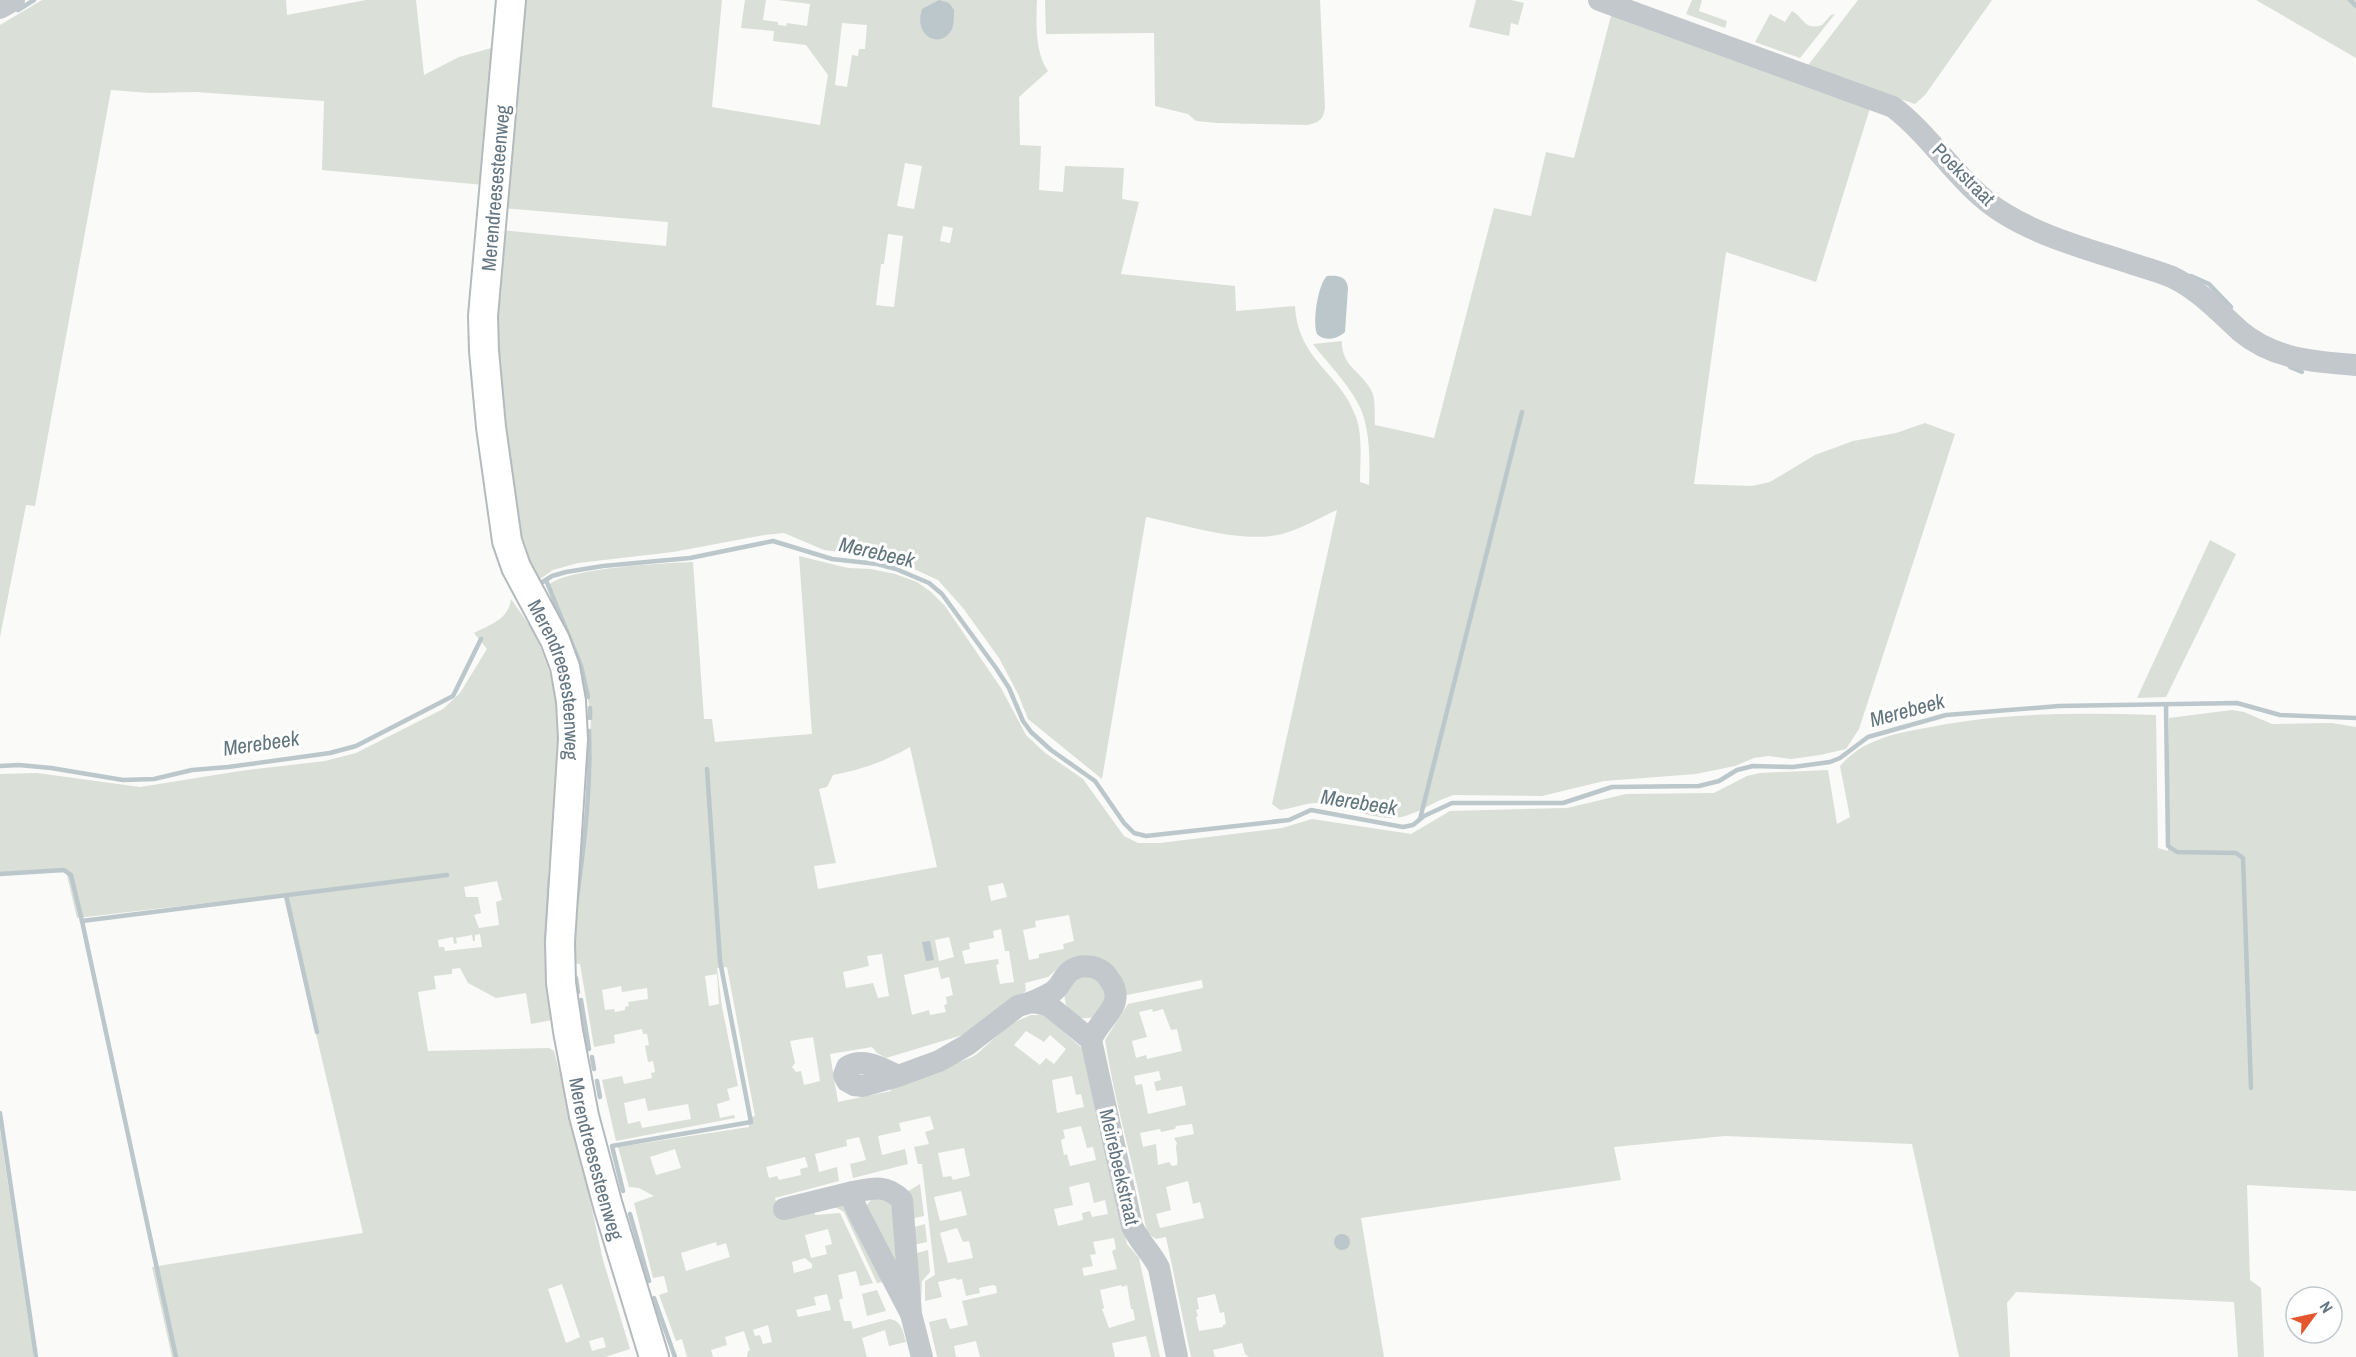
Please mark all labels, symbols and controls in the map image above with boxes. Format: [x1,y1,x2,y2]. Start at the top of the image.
street label: Merendreesesteenweg [474,104,516,272]
street label: Poekstraat [1927,137,2002,212]
water label: Merebeek [836,529,919,575]
street label: Merendreesesteenweg [522,594,587,761]
water label: Merebeek [1866,686,1949,734]
water label: Merebeek [221,723,302,763]
water label: Merebeek [1319,782,1400,823]
street label: Merendreesesteenweg [563,1075,631,1243]
street label: Meirebeekstraat [1094,1106,1147,1228]
north arrow [2284,1285,2344,1345]
text: N [2315,1297,2338,1317]

